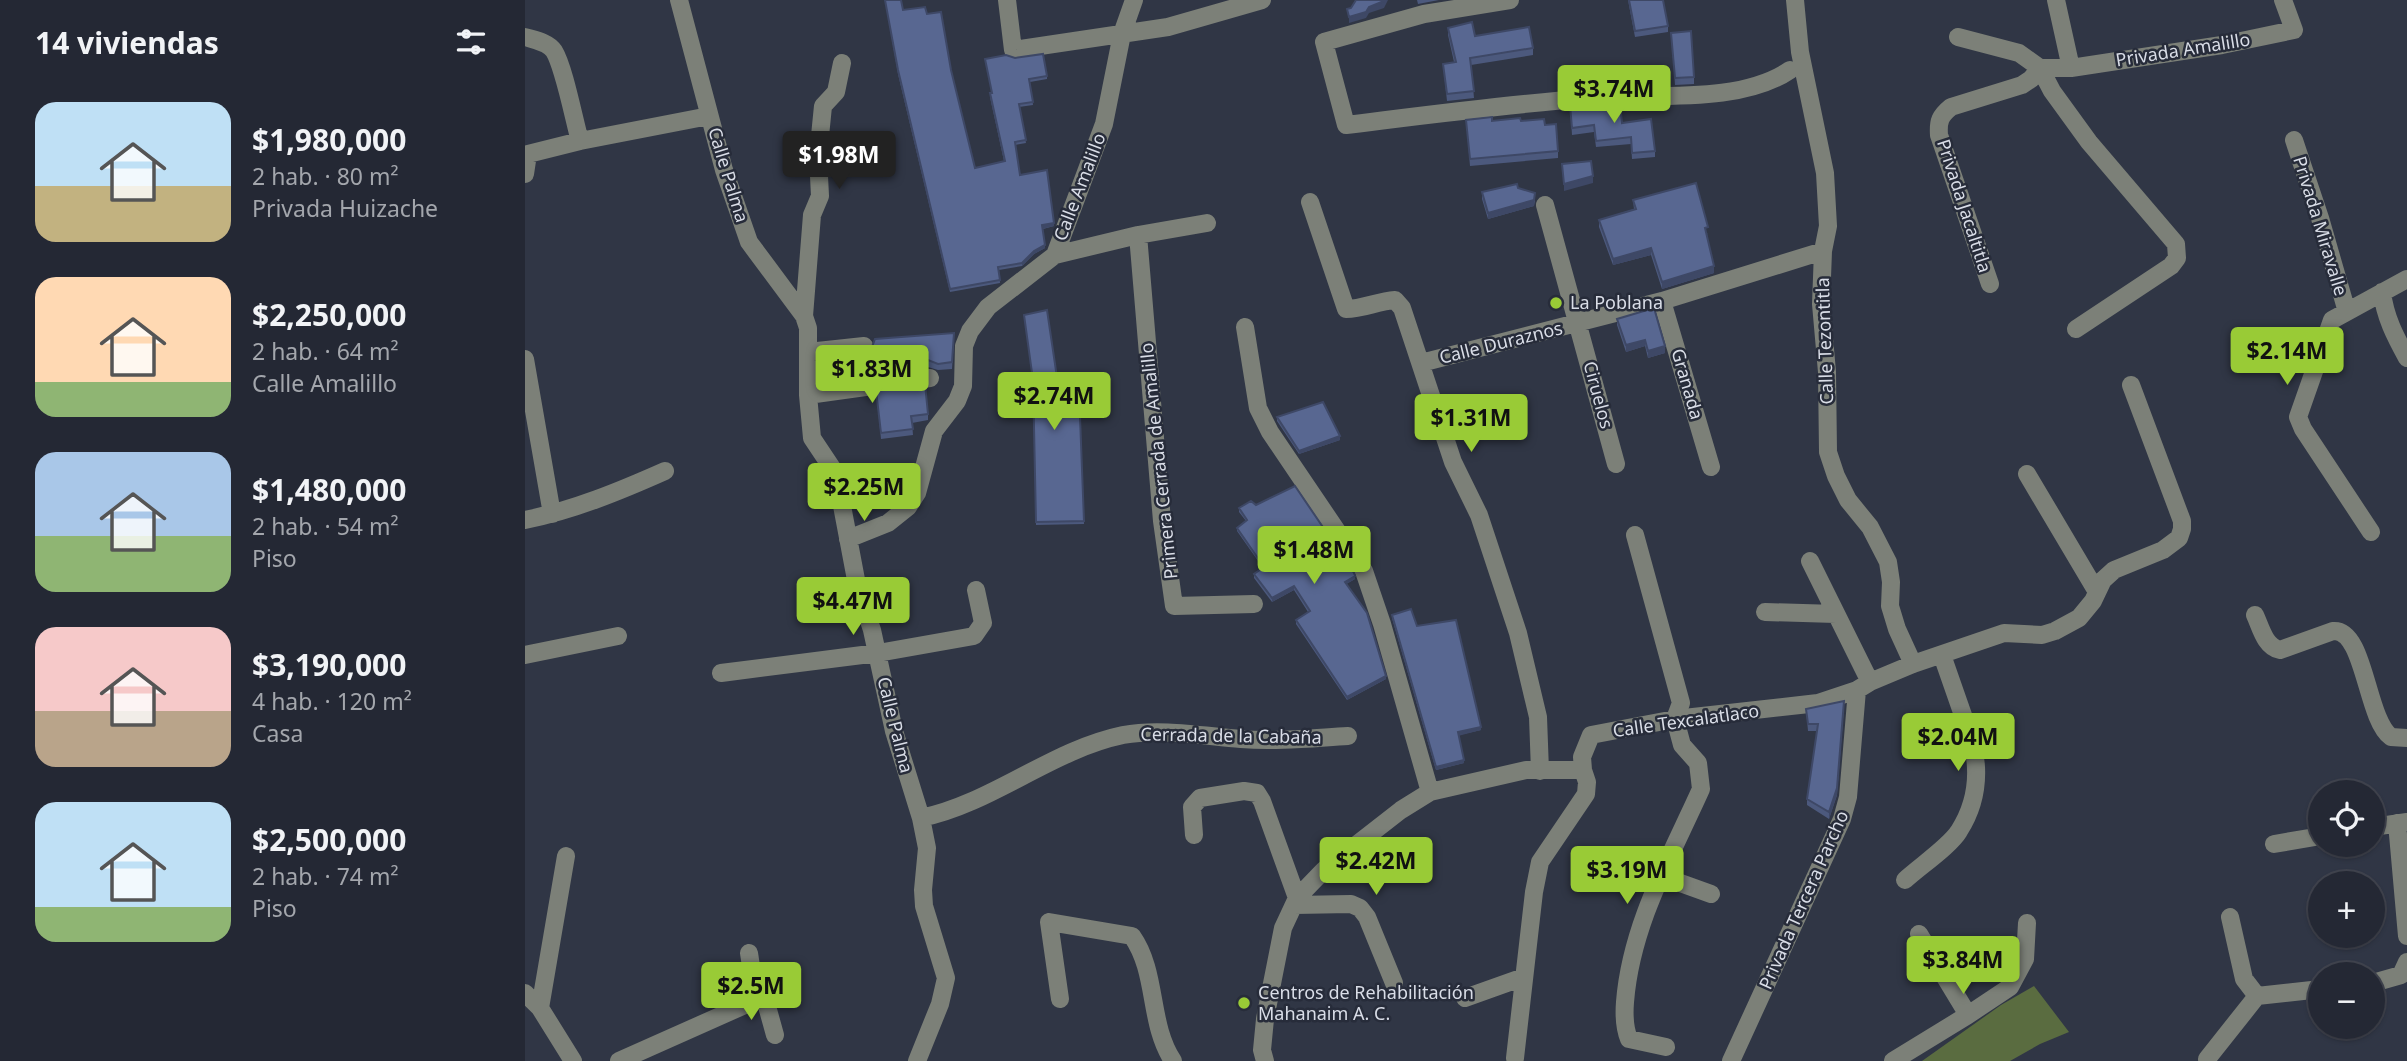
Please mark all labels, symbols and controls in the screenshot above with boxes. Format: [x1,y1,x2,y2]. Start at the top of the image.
text: 14 viviendas [35,22,219,63]
icon: filters [452,23,490,61]
street label: Privada Amalillo [2114,27,2252,71]
pin: $3.74M [1557,66,1671,125]
text: $3.74M [1574,72,1654,104]
text: $1,980,000 [252,119,406,160]
street label: Calle Palma [703,124,755,225]
street label: Calle Amalillo [1048,129,1111,244]
icon: home [91,130,175,214]
pin: $1.98M [782,132,896,191]
street label: Privada Jacaltitla [1932,136,1998,275]
text: $1.98M [799,138,879,170]
street label: Privada Miravalle [2288,153,2354,298]
text: 2 hab. · 80 m² [252,160,399,192]
text: Privada Huizache [252,192,438,224]
street label: Calle Tezontitla [1810,277,1838,405]
place label: La Poblana [1570,290,1663,314]
text: $2,250,000 [252,294,406,335]
marker: La Poblana [1548,295,1564,311]
icon: home [91,305,175,389]
street label: Calle Duraznos [1437,315,1565,369]
pin: $2.14M [2230,328,2344,387]
text: $2.14M [2247,334,2327,366]
text: 2 hab. · 64 m² [252,335,399,367]
street label: Primera Cerrada de Amalillo [1134,342,1182,581]
street label: Granada [1666,345,1710,422]
pin: $1.83M [815,346,929,405]
text: $1.83M [832,352,912,384]
street label: Ciruelos [1578,358,1619,431]
text: Calle Amalillo [252,367,397,399]
pin: $2.74M [997,372,1111,432]
text: $2.74M [1014,379,1094,411]
pin: $1.31M [1414,394,1528,454]
text: $1.31M [1431,401,1511,433]
pin: $2.25M [807,463,921,523]
text: $1,480,000 [252,469,406,510]
text: $2.25M [824,470,904,502]
icon: home [91,480,175,564]
text: 2 hab. · 54 m² [252,510,399,542]
pin: $1.48M [1257,526,1371,586]
text: $1.48M [1274,533,1354,565]
text: Piso [252,542,297,574]
pin: $4.47M [796,578,910,637]
text: $4.47M [813,584,893,616]
text: $3,190,000 [252,644,406,685]
icon: home [91,655,175,739]
street label: Calle Palma [872,674,919,775]
text: 4 hab. · 120 m² [252,685,412,717]
street label: Calle Texcalatlaco [1611,698,1761,742]
pin: $2.04M [1901,714,2015,773]
text: Casa [252,717,303,749]
text: $2.04M [1918,720,1998,752]
street label: Cerrada de la Cabaña [1140,721,1322,749]
map controls [2308,780,2385,1039]
button: locate [2308,780,2385,857]
street label: Privada Tercera Parcho [1753,806,1853,993]
text: $2,500,000 [252,819,406,860]
icon: home [91,830,175,914]
pin: $2.42M [1319,838,1433,897]
text: $2.42M [1336,844,1416,876]
pin: $3.19M [1570,846,1684,906]
text: $3.19M [1587,853,1667,885]
text: 2 hab. · 74 m² [252,860,399,892]
button: + [2308,871,2385,948]
text: Piso [252,892,297,924]
pin: $3.84M [1906,936,2020,996]
text: $3.84M [1923,943,2003,975]
pin: $2.5M [702,962,800,1022]
button: − [2308,962,2385,1039]
text: $2.5M [717,969,785,1001]
place label: Centros de Rehabilitación Mahanaim A. C. [1258,980,1474,1025]
marker: Centros de Rehabilitación Mahanaim A. C. [1236,995,1252,1011]

